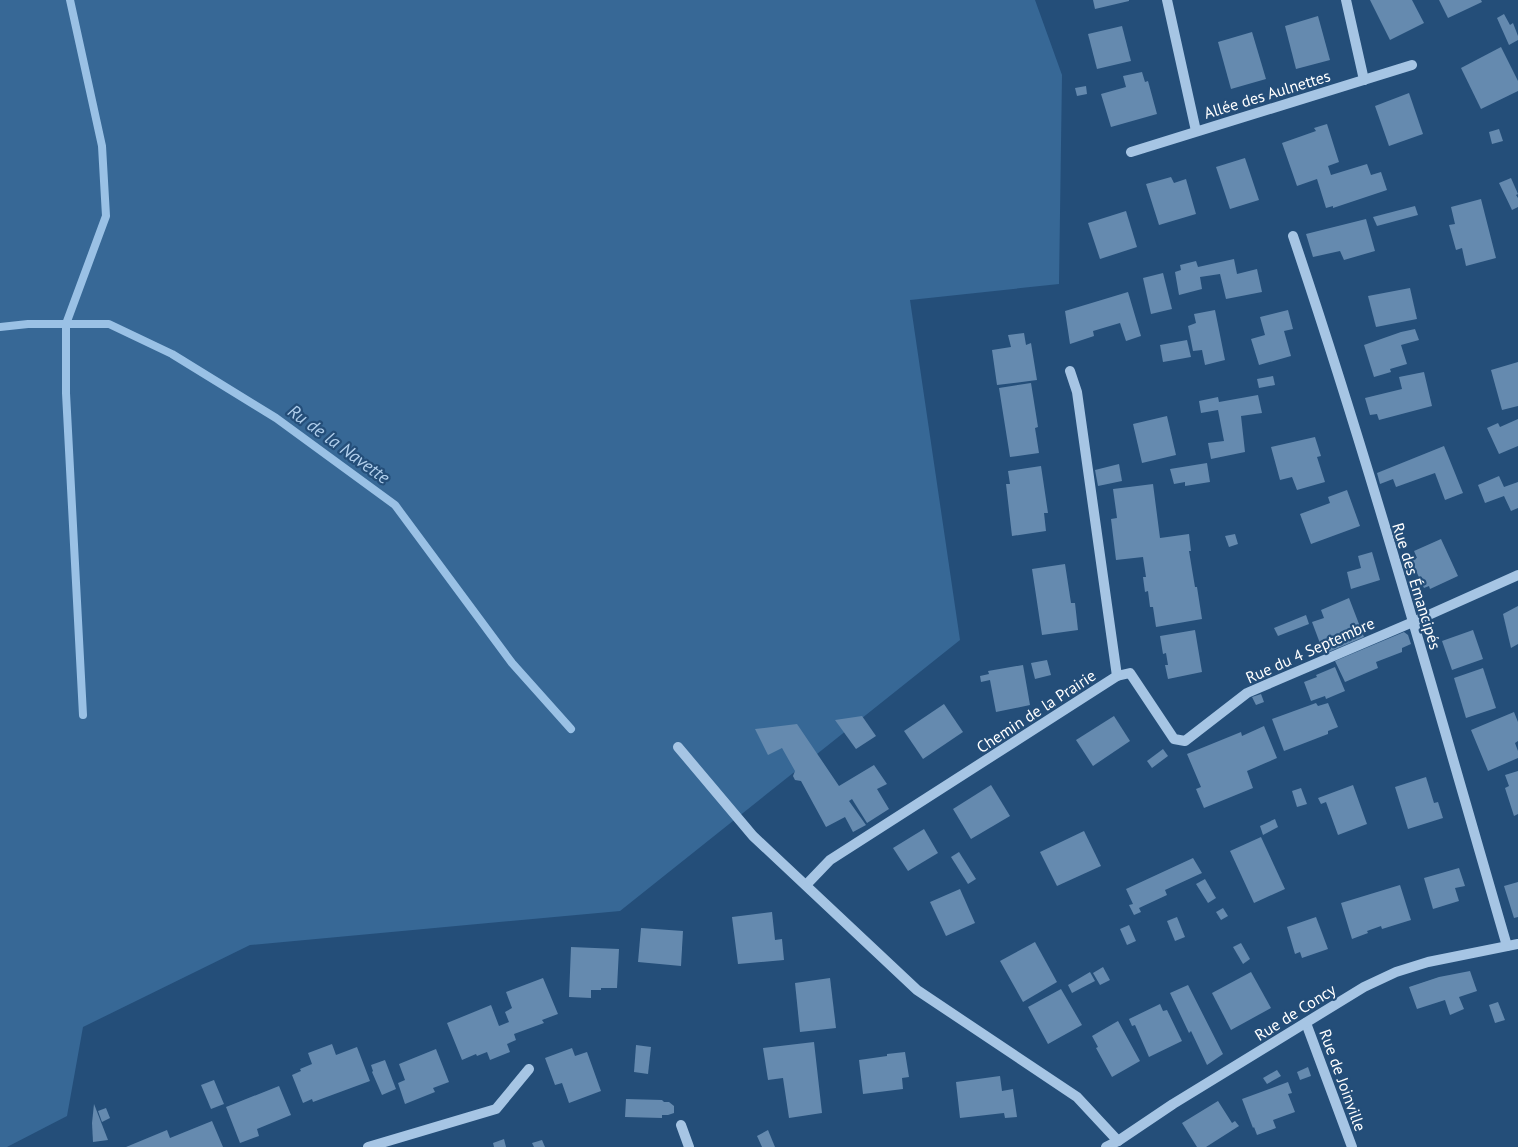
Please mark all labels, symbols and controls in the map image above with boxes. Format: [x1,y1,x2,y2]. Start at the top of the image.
street label: Allée des Aulnettes [1201,65,1333,123]
water label: Ru de la Navette [283,399,395,489]
street label: Rue des Émancipés [1388,520,1446,652]
street label: Rue du 4 Septembre [1243,613,1377,687]
street label: Chemin de la Prairie [973,665,1099,757]
street label: Rue de Concy [1251,979,1340,1045]
street label: Rue de Joinville [1315,1026,1371,1134]

